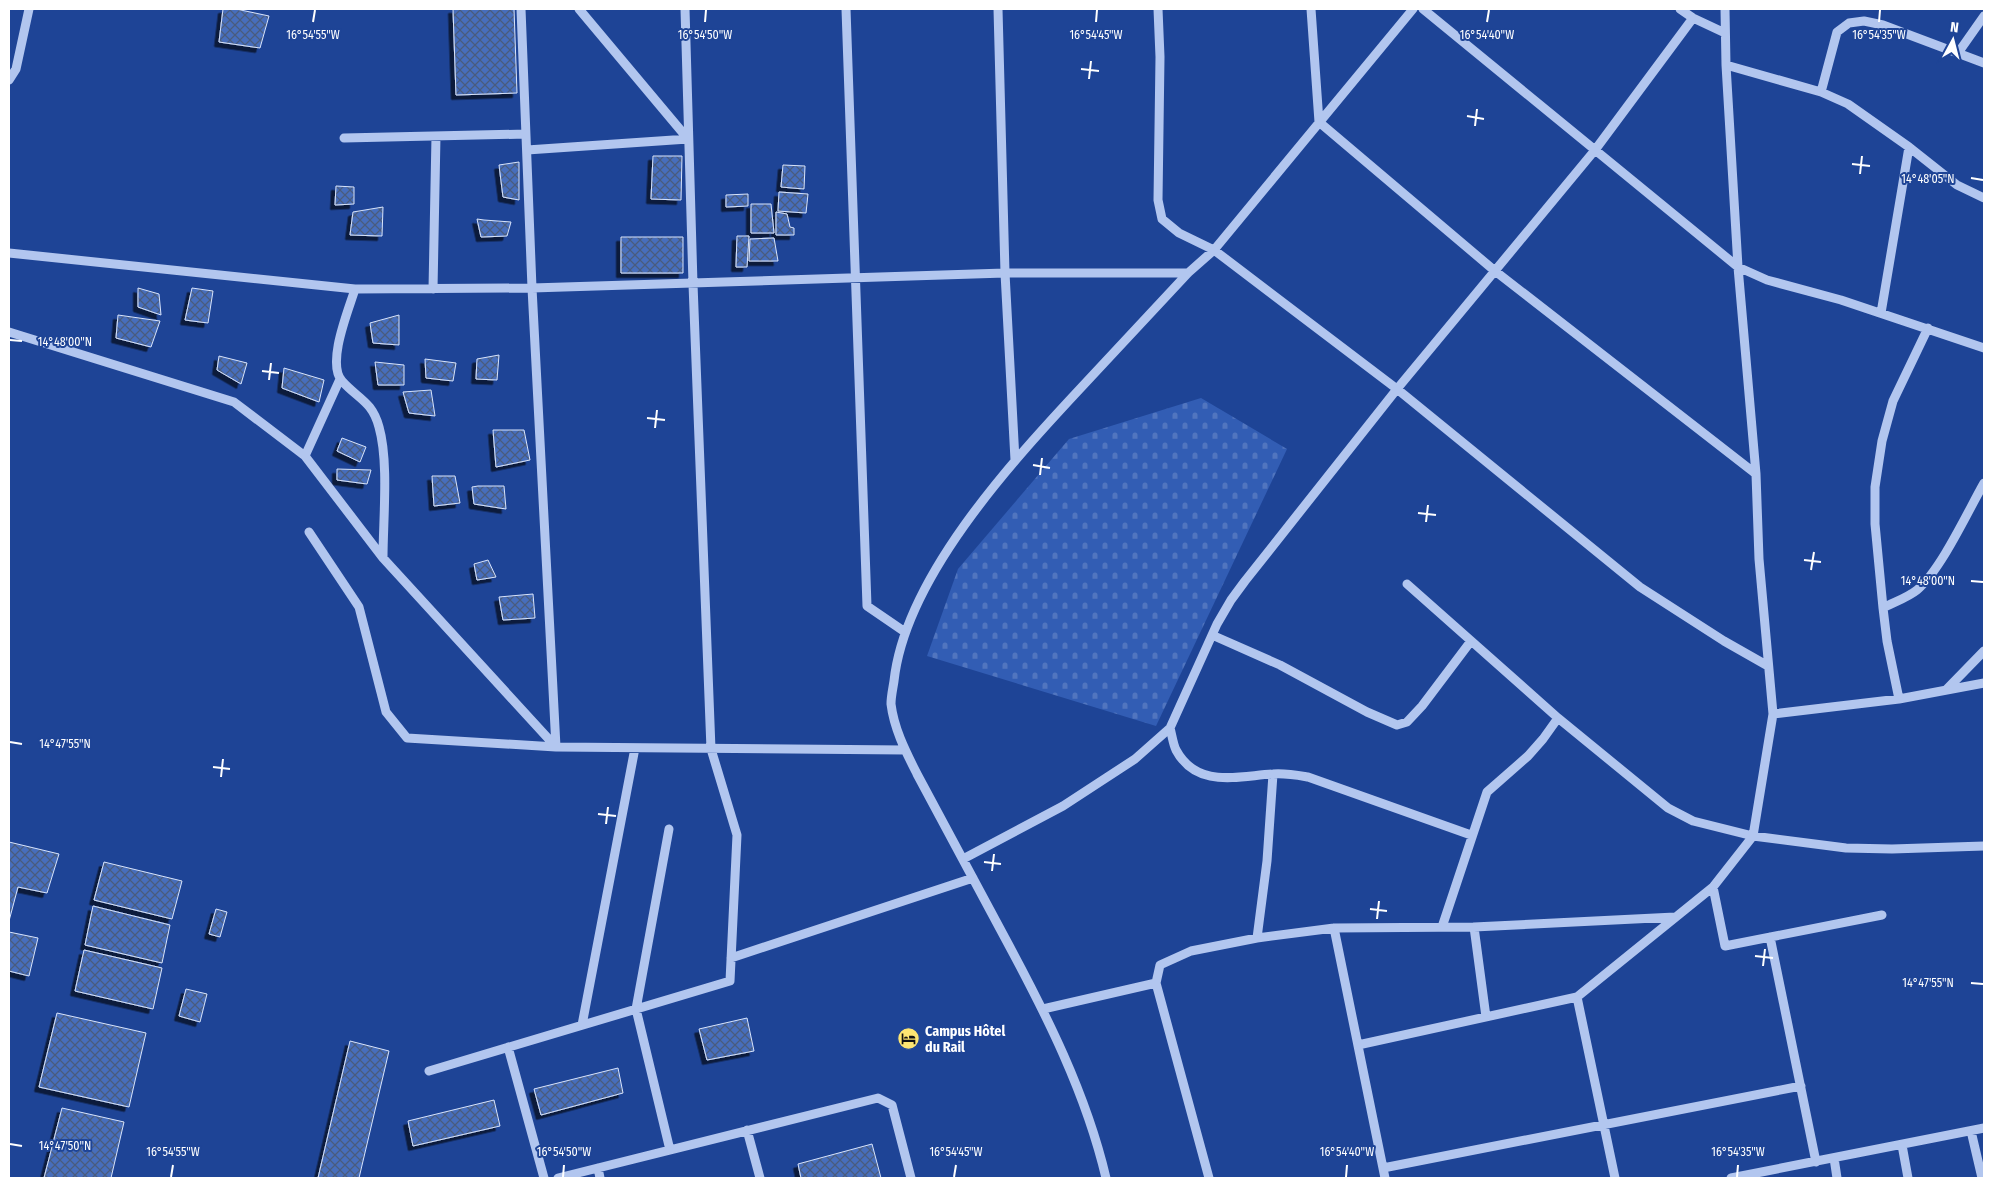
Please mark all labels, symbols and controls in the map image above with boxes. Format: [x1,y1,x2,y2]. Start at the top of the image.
north arrow [1928,15,1978,65]
text: N [1949,19,1960,37]
text: 16°54'55"W [286,28,340,42]
text: 16°54'50"W [678,28,732,42]
text: 16°54'45"W [1069,28,1123,42]
text: 16°54'40"W [1460,28,1514,42]
text: 16°54'35"W [1852,28,1906,42]
text: 14°48'05"N [1901,172,1955,186]
text: 14°48'00"N [38,335,92,349]
text: 14°48'00"N [1901,574,1955,588]
text: 14°47'55"N [39,737,91,751]
text: 14°47'55"N [1902,976,1954,990]
place label: Campus Hôtel du Rail [925,1023,1005,1056]
hotel icon: Campus Hôtel du Rail [897,1027,921,1051]
text: 14°47'50"N [39,1139,91,1153]
text: 16°54'55"W [146,1145,200,1159]
text: 16°54'50"W [537,1145,591,1159]
text: 16°54'45"W [929,1145,983,1159]
text: 16°54'40"W [1320,1145,1374,1159]
text: 16°54'35"W [1711,1145,1765,1159]

